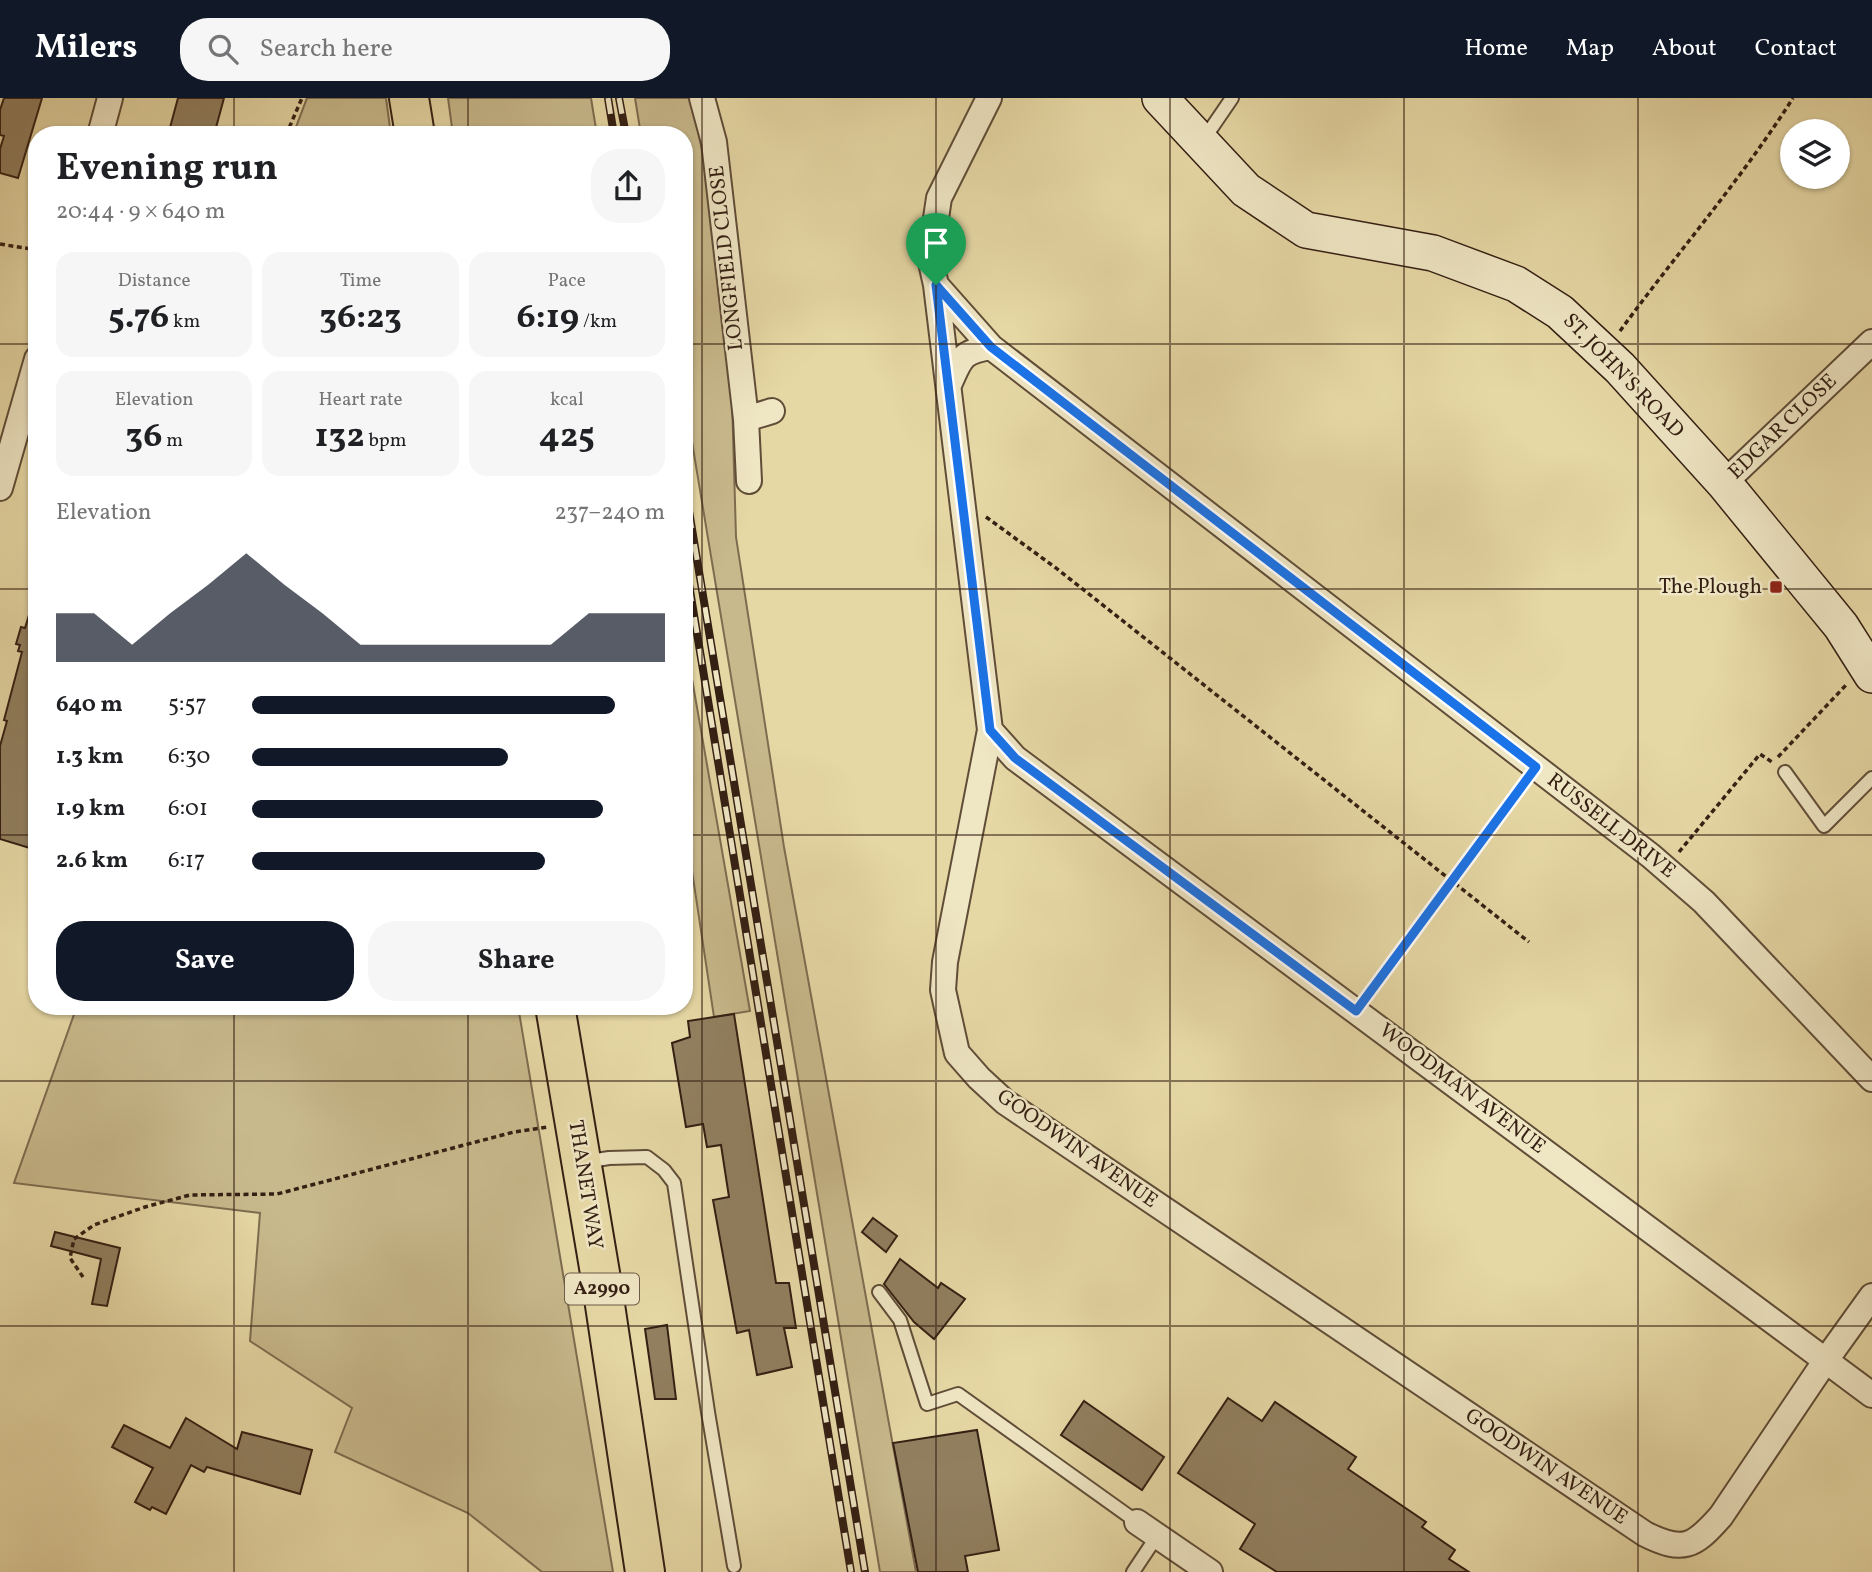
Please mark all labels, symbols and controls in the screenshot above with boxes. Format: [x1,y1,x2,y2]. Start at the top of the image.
search box [180,18,670,81]
text: Milers [35,26,138,72]
icon: search [204,30,242,68]
text: Search here [260,31,393,67]
text: Home [1464,32,1528,66]
text: Map [1566,32,1614,66]
text: About [1652,32,1717,66]
text: Contact [1755,32,1837,66]
map controls [1780,119,1850,189]
button: layers [1780,119,1850,189]
text: Evening run [56,143,278,196]
button: share [591,149,665,223]
street label: LONGFIELD CLOSE [703,164,751,352]
text: 20:44 · 9 × 640 m [56,196,225,228]
pin [906,213,966,285]
icon: arrive [917,224,955,262]
text: Distance [118,268,191,294]
text: Time [340,268,381,294]
text: Pace [548,268,586,294]
text: 5.76 [108,294,169,342]
text: 36:23 [319,294,402,342]
text: 6:19 [517,294,579,342]
street label: ST. JOHN'S ROAD [1556,307,1690,445]
text: km [169,309,200,335]
text: /km [579,309,617,335]
street label: EDGAR CLOSE [1722,368,1844,486]
text: Elevation [115,387,194,413]
text: Heart rate [319,387,402,413]
text: kcal [550,387,584,413]
text: 36 [125,413,162,461]
text: 132 [314,413,365,461]
text: 425 [539,413,595,461]
text: m [162,428,183,454]
text: bpm [365,428,407,454]
text: Elevation [56,497,152,529]
text: 237–240 m [555,497,665,529]
place label: The Plough [1659,573,1762,602]
marker: The Plough [1768,579,1784,595]
text: 640 m [56,689,123,721]
text: 5:57 [168,689,207,721]
text: 1.3 km [56,741,124,773]
text: 6:30 [168,741,210,773]
street label: RUSSELL DRIVE [1541,766,1681,886]
text: 1.9 km [56,793,125,825]
text: 6:01 [168,793,208,825]
text: 2.6 km [56,845,128,877]
text: 6:17 [168,845,205,877]
button: Save [56,921,354,1001]
button: Share [368,921,665,1001]
street label: WOODMAN AVENUE [1373,1017,1551,1161]
street label: GOODWIN AVENUE [991,1083,1163,1215]
street label: THANET WAY [560,1118,610,1252]
road number: A2990 [565,1274,639,1304]
street label: GOODWIN AVENUE [1459,1402,1633,1532]

